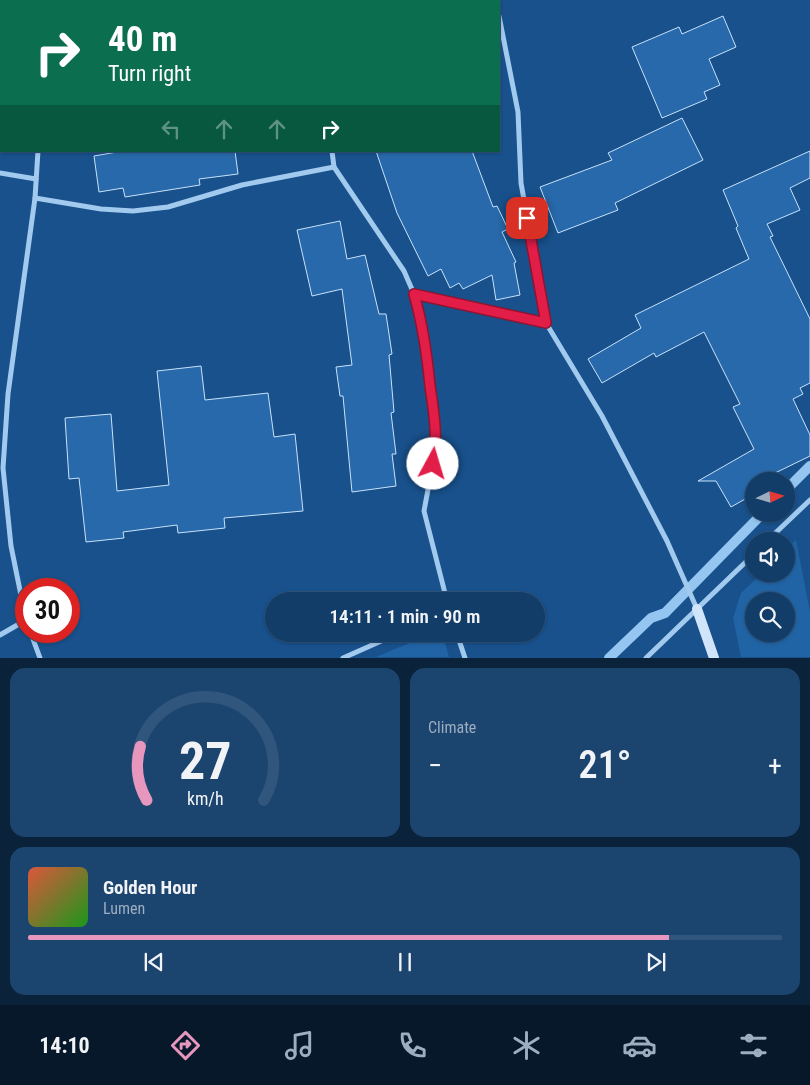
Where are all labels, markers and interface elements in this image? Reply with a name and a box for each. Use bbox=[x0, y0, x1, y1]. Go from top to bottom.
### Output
text: 40 m bbox=[108, 19, 177, 60]
icon: right bbox=[25, 20, 90, 85]
text: Turn right bbox=[108, 61, 191, 86]
icon: left bbox=[157, 115, 185, 143]
icon: ahead bbox=[210, 115, 238, 143]
icon: ahead bbox=[263, 115, 291, 143]
icon: right bbox=[316, 115, 344, 143]
pin bbox=[506, 197, 548, 239]
icon: arrive bbox=[513, 204, 541, 232]
position arrow bbox=[406, 437, 458, 489]
north arrow bbox=[745, 472, 795, 522]
map controls bbox=[745, 472, 795, 642]
button: sound bbox=[745, 532, 795, 582]
speed limit sign: 30 bbox=[15, 578, 80, 643]
button: search bbox=[745, 592, 795, 642]
text: 14:11 · 1 min · 90 m bbox=[330, 605, 480, 628]
text: Climate bbox=[428, 718, 476, 737]
text: 27 bbox=[179, 731, 231, 792]
text: 21° bbox=[579, 743, 631, 787]
text: − bbox=[428, 749, 442, 782]
text: + bbox=[768, 749, 782, 782]
text: km/h bbox=[187, 788, 223, 809]
text: Golden Hour bbox=[103, 876, 197, 899]
text: Lumen bbox=[103, 899, 145, 918]
icon: previous bbox=[140, 948, 168, 976]
icon: pause bbox=[391, 948, 419, 976]
icon: next bbox=[642, 948, 670, 976]
icon: directions bbox=[168, 1028, 203, 1063]
icon: music bbox=[282, 1028, 317, 1063]
icon: phone bbox=[395, 1028, 430, 1063]
icon: climate bbox=[509, 1028, 544, 1063]
icon: car bbox=[622, 1028, 657, 1063]
icon: filters bbox=[736, 1028, 771, 1063]
text: 14:10 bbox=[39, 1033, 90, 1058]

